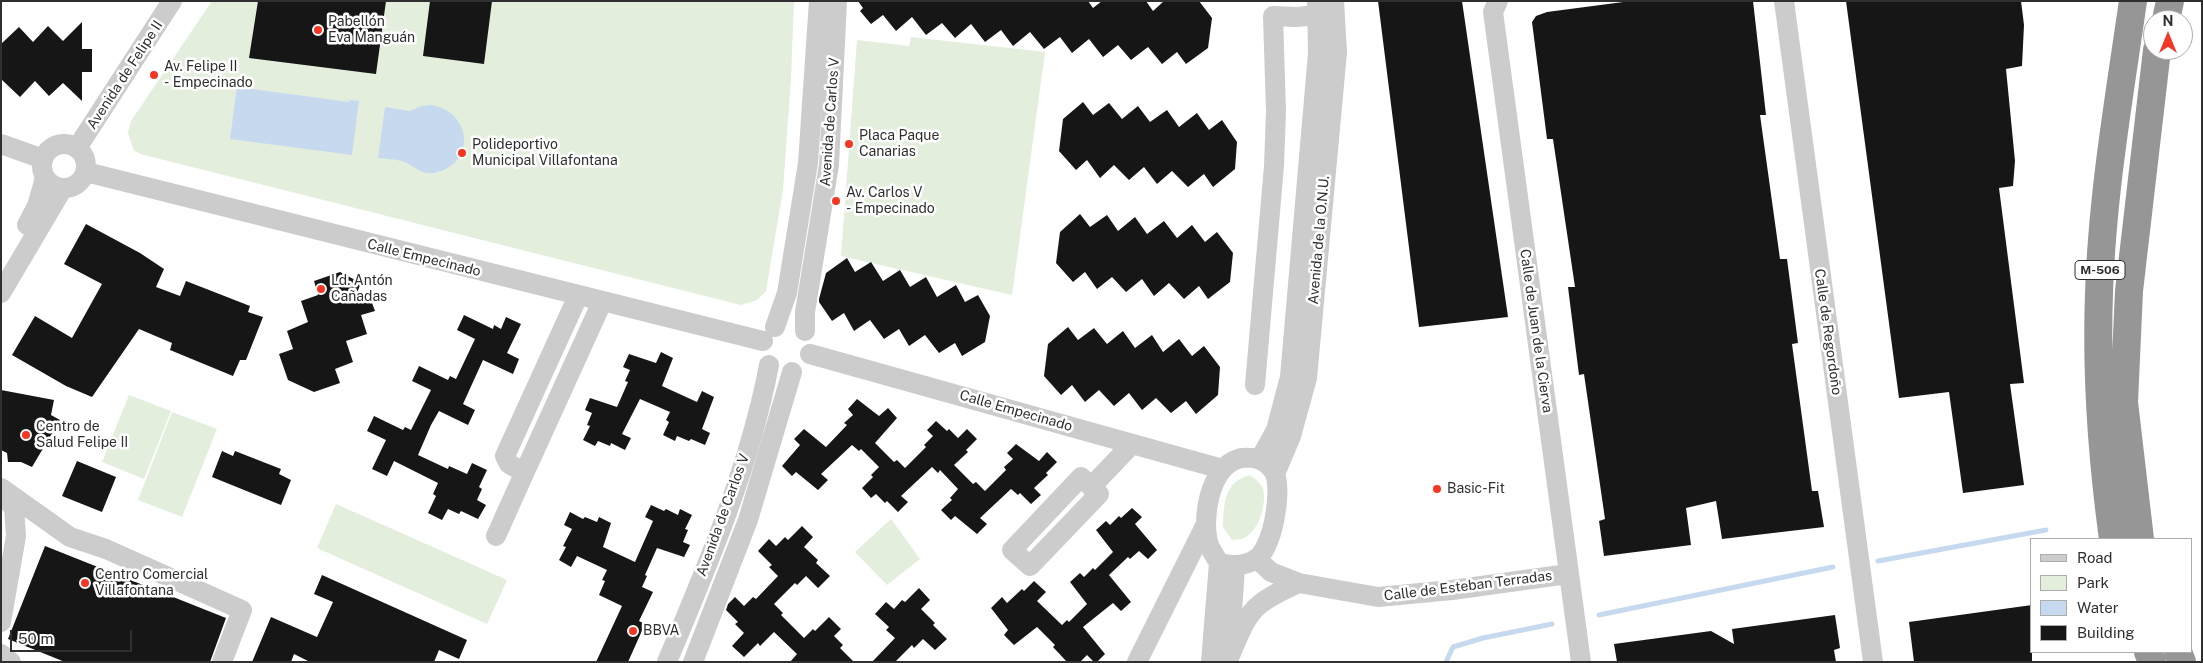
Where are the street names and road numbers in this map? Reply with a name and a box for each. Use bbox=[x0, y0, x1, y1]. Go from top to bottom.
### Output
street label: Avenida de Felipe II bbox=[84, 18, 166, 132]
street label: Avenida de Carlos V bbox=[817, 57, 843, 187]
street label: Avenida de la O.N.U. bbox=[1305, 175, 1333, 305]
street label: Calle Empecinado bbox=[365, 236, 483, 280]
street label: Calle de Juan de la Cierva bbox=[1516, 248, 1556, 414]
road number: M-506 bbox=[2075, 260, 2125, 280]
street label: Calle de Regordoño bbox=[1811, 268, 1845, 396]
street label: Calle Empecinado bbox=[958, 387, 1074, 435]
street label: Avenida de Carlos V bbox=[693, 451, 753, 579]
street label: Calle de Esteban Terradas bbox=[1383, 567, 1553, 605]

